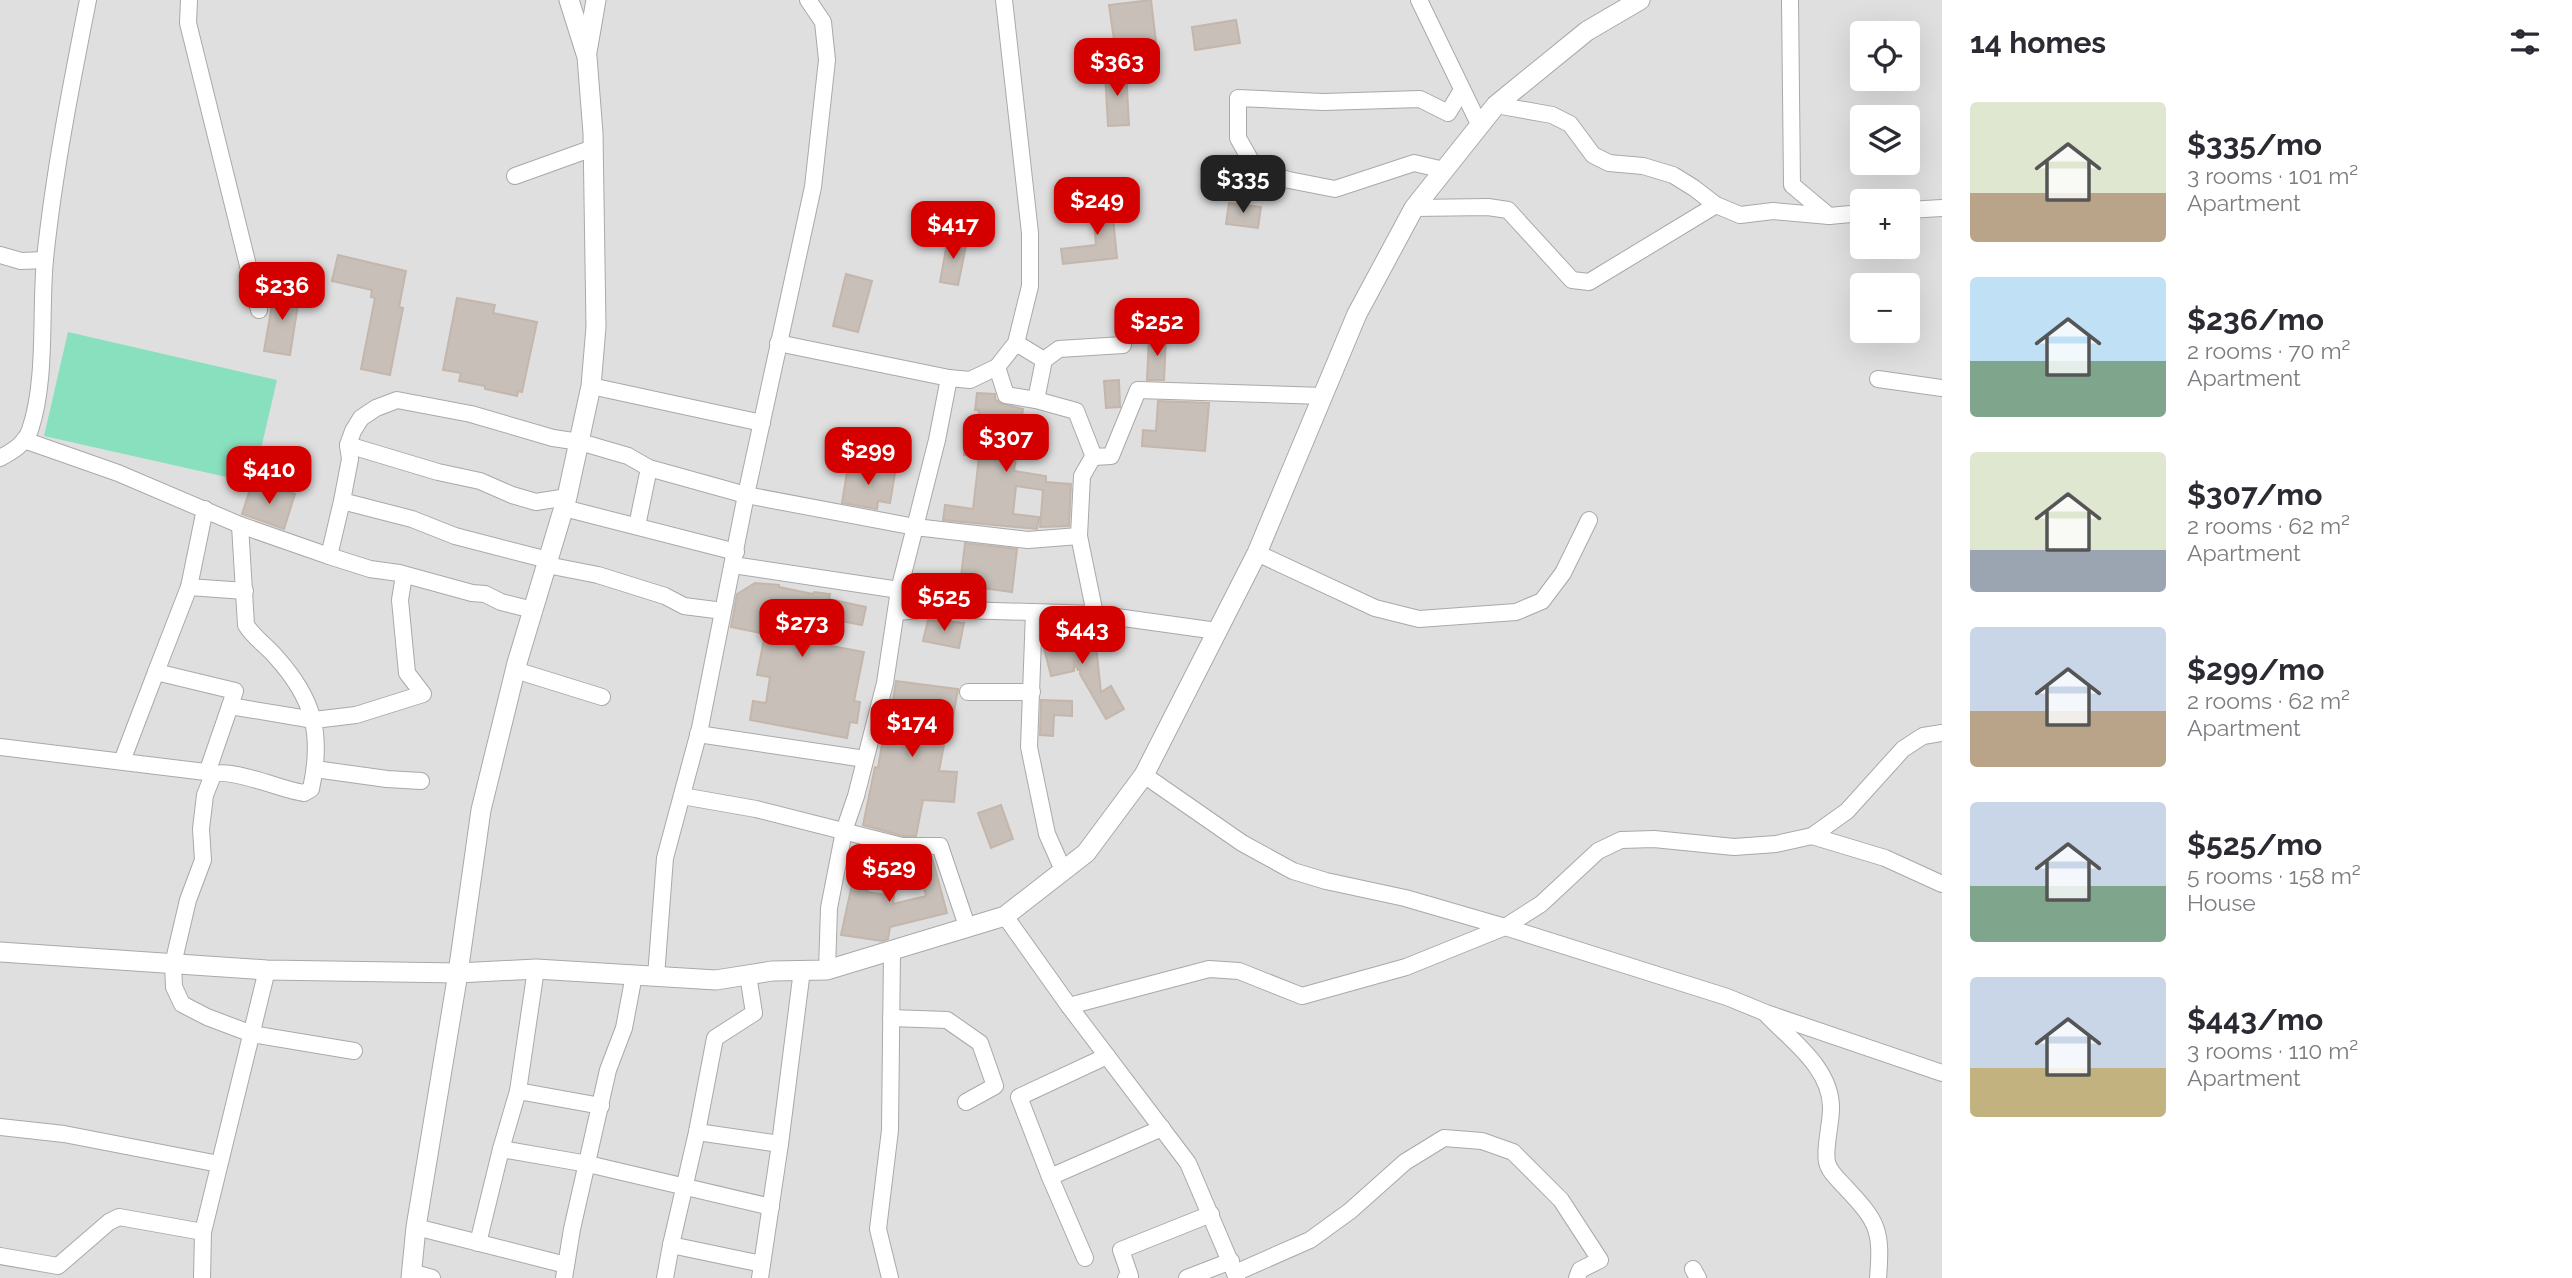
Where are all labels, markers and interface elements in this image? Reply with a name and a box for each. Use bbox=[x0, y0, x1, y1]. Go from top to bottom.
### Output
map controls bbox=[1850, 21, 1920, 343]
button: locate bbox=[1850, 21, 1920, 91]
icon: filters bbox=[2506, 23, 2544, 61]
text: 14 homes bbox=[1970, 25, 2106, 60]
pin: $363 bbox=[1076, 38, 1158, 98]
text: $363 bbox=[1090, 47, 1144, 74]
button: layers bbox=[1850, 105, 1920, 175]
text: $335/mo bbox=[2187, 127, 2322, 162]
icon: home bbox=[2026, 130, 2110, 214]
pin: $335 bbox=[1202, 156, 1284, 215]
text: 3 rooms · 101 m² bbox=[2187, 162, 2358, 189]
text: $335 bbox=[1217, 164, 1269, 191]
pin: $249 bbox=[1056, 177, 1138, 237]
text: $249 bbox=[1070, 186, 1124, 213]
button: + bbox=[1850, 189, 1920, 259]
text: Apartment bbox=[2187, 189, 2301, 216]
pin: $417 bbox=[912, 202, 994, 261]
text: $417 bbox=[927, 210, 979, 237]
pin: $236 bbox=[241, 262, 323, 322]
text: $236 bbox=[255, 271, 309, 298]
button: − bbox=[1850, 273, 1920, 343]
pin: $252 bbox=[1116, 298, 1198, 358]
text: $236/mo bbox=[2187, 302, 2324, 337]
icon: home bbox=[2026, 305, 2110, 389]
text: $252 bbox=[1130, 307, 1184, 334]
text: 2 rooms · 70 m² bbox=[2187, 337, 2350, 364]
text: Apartment bbox=[2187, 364, 2301, 391]
pin: $307 bbox=[965, 414, 1047, 474]
text: $307 bbox=[979, 423, 1033, 450]
pin: $299 bbox=[827, 428, 909, 487]
text: $299 bbox=[841, 436, 895, 463]
pin: $410 bbox=[228, 447, 310, 506]
text: $410 bbox=[242, 455, 296, 482]
text: $307/mo bbox=[2187, 477, 2322, 512]
icon: home bbox=[2026, 480, 2110, 564]
text: 2 rooms · 62 m² bbox=[2187, 512, 2350, 539]
text: Apartment bbox=[2187, 539, 2301, 566]
pin: $525 bbox=[903, 574, 985, 633]
text: $525 bbox=[917, 582, 971, 609]
pin: $273 bbox=[761, 600, 843, 659]
pin: $443 bbox=[1041, 606, 1123, 666]
text: $273 bbox=[775, 608, 829, 635]
text: $443 bbox=[1055, 615, 1109, 642]
text: $299/mo bbox=[2187, 652, 2324, 687]
icon: home bbox=[2026, 655, 2110, 739]
text: 2 rooms · 62 m² bbox=[2187, 687, 2350, 714]
pin: $174 bbox=[871, 700, 953, 759]
text: $174 bbox=[886, 708, 938, 735]
text: Apartment bbox=[2187, 714, 2301, 741]
text: $525/mo bbox=[2187, 827, 2322, 862]
icon: home bbox=[2026, 830, 2110, 914]
pin: $529 bbox=[848, 844, 930, 904]
text: $529 bbox=[862, 853, 916, 880]
text: 5 rooms · 158 m² bbox=[2187, 862, 2361, 889]
text: House bbox=[2187, 889, 2256, 916]
text: $443/mo bbox=[2187, 1002, 2323, 1037]
icon: home bbox=[2026, 1005, 2110, 1089]
text: 3 rooms · 110 m² bbox=[2187, 1037, 2358, 1064]
text: Apartment bbox=[2187, 1064, 2301, 1091]

